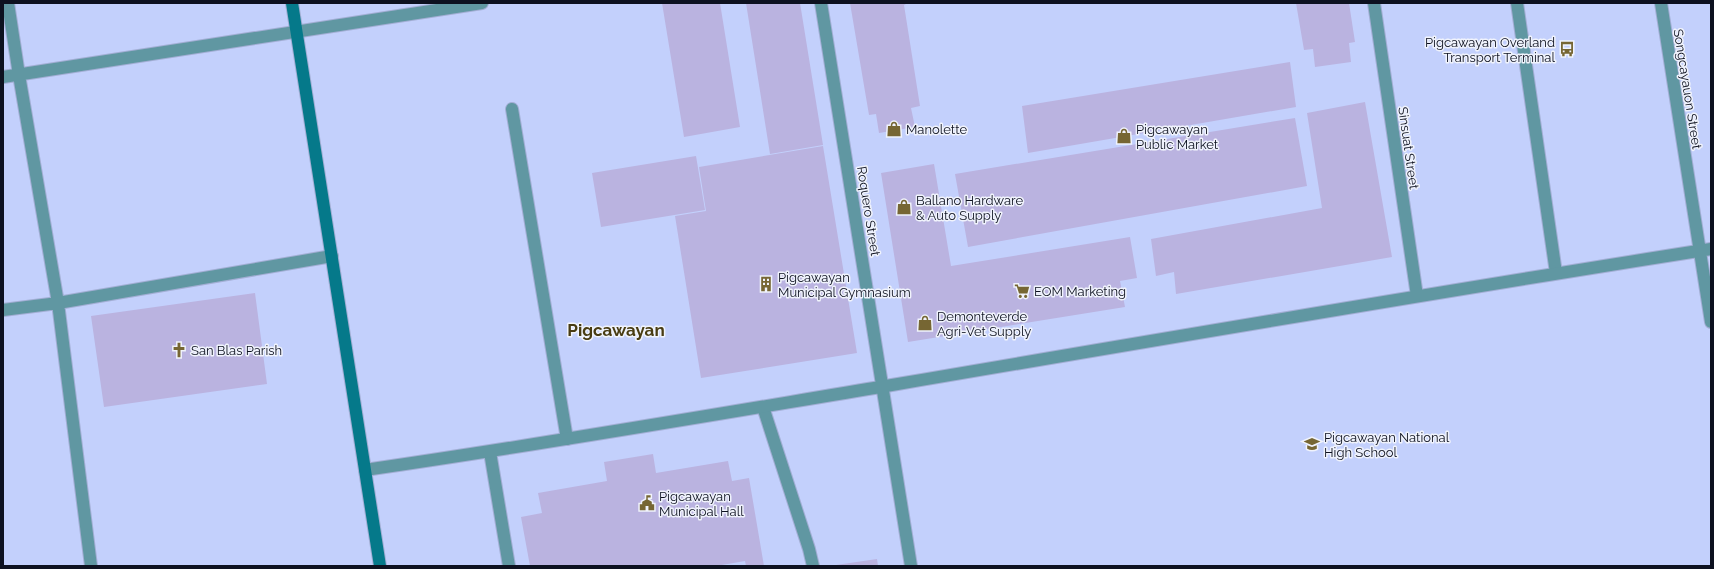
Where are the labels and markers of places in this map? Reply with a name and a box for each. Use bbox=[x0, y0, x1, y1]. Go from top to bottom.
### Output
place label: Pigcawayan Overland Transport Terminal bbox=[1425, 35, 1555, 65]
bus stop icon: Pigcawayan Overland Transport Terminal bbox=[1558, 40, 1576, 58]
shop icon: Manolette bbox=[885, 120, 903, 138]
place label: Manolette bbox=[906, 122, 967, 137]
place label: Pigcawayan Public Market bbox=[1136, 122, 1219, 152]
shop icon: Pigcawayan Public Market bbox=[1115, 127, 1133, 145]
place label: Ballano Hardware & Auto Supply bbox=[916, 193, 1023, 223]
shop icon: Ballano Hardware & Auto Supply bbox=[895, 198, 913, 216]
place label: Pigcawayan Municipal Gymnasium bbox=[778, 270, 911, 300]
building icon: Pigcawayan Municipal Gymnasium bbox=[757, 275, 775, 293]
supermarket icon: EOM Marketing bbox=[1013, 282, 1031, 300]
place label: EOM Marketing bbox=[1034, 284, 1126, 299]
place label: Demonteverde Agri-Vet Supply bbox=[937, 309, 1031, 339]
shop icon: Demonteverde Agri-Vet Supply bbox=[916, 314, 934, 332]
church icon: San Blas Parish bbox=[170, 341, 188, 359]
place label: San Blas Parish bbox=[191, 343, 282, 358]
place label: Pigcawayan National High School bbox=[1324, 430, 1450, 460]
school or university icon: Pigcawayan National High School bbox=[1303, 435, 1321, 453]
place label: Pigcawayan Municipal Hall bbox=[659, 489, 744, 519]
public building icon: Pigcawayan Municipal Hall bbox=[638, 494, 656, 512]

